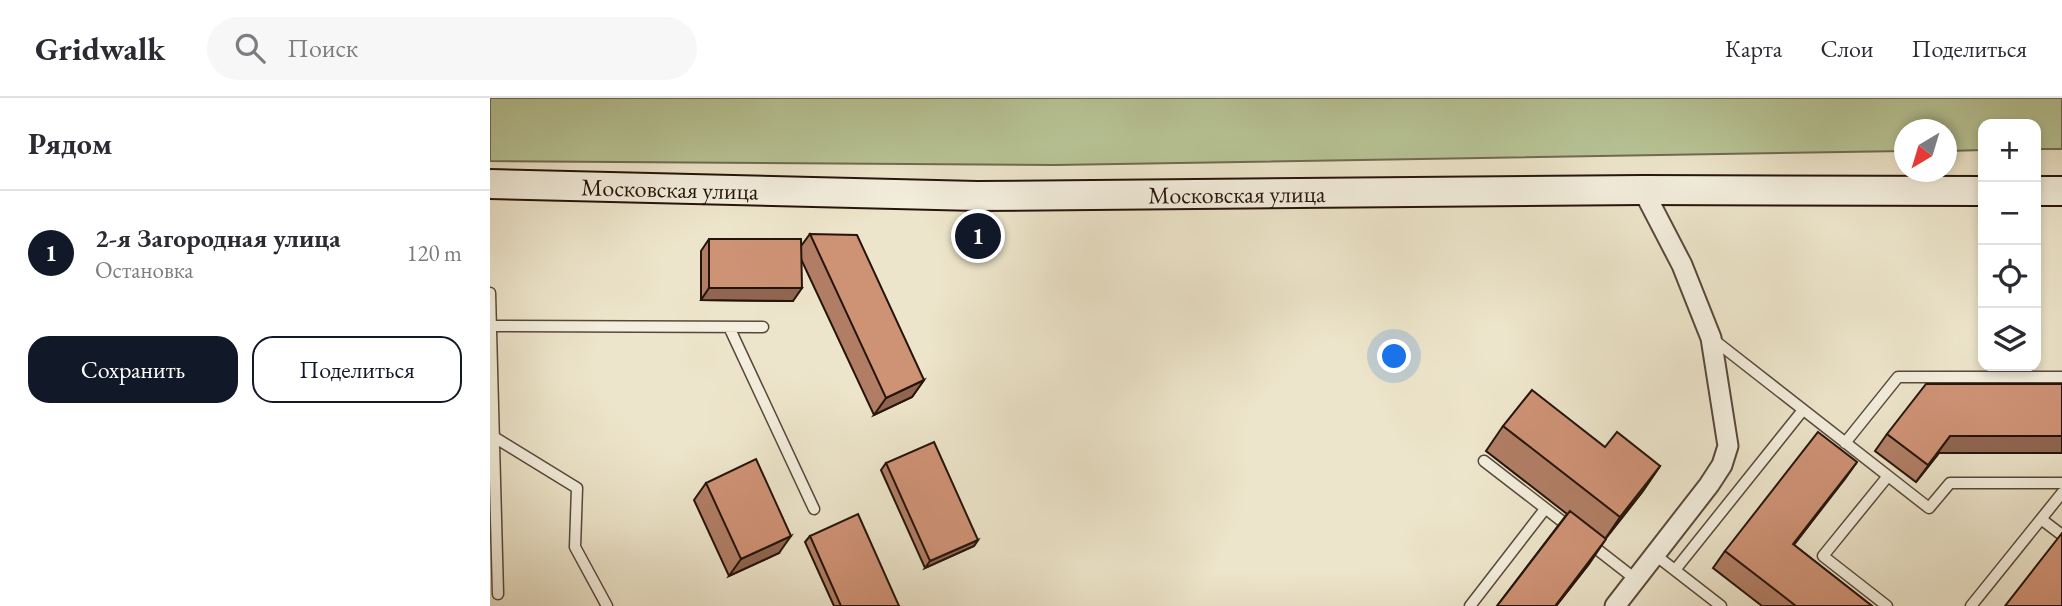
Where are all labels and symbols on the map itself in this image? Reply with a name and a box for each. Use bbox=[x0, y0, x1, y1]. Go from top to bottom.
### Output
north arrow bbox=[1894, 119, 1957, 182]
street label: Московская улица bbox=[581, 171, 759, 206]
street label: Московская улица bbox=[1148, 177, 1326, 210]
pin: 1 bbox=[955, 210, 1001, 262]
your location bbox=[1377, 339, 1411, 373]

